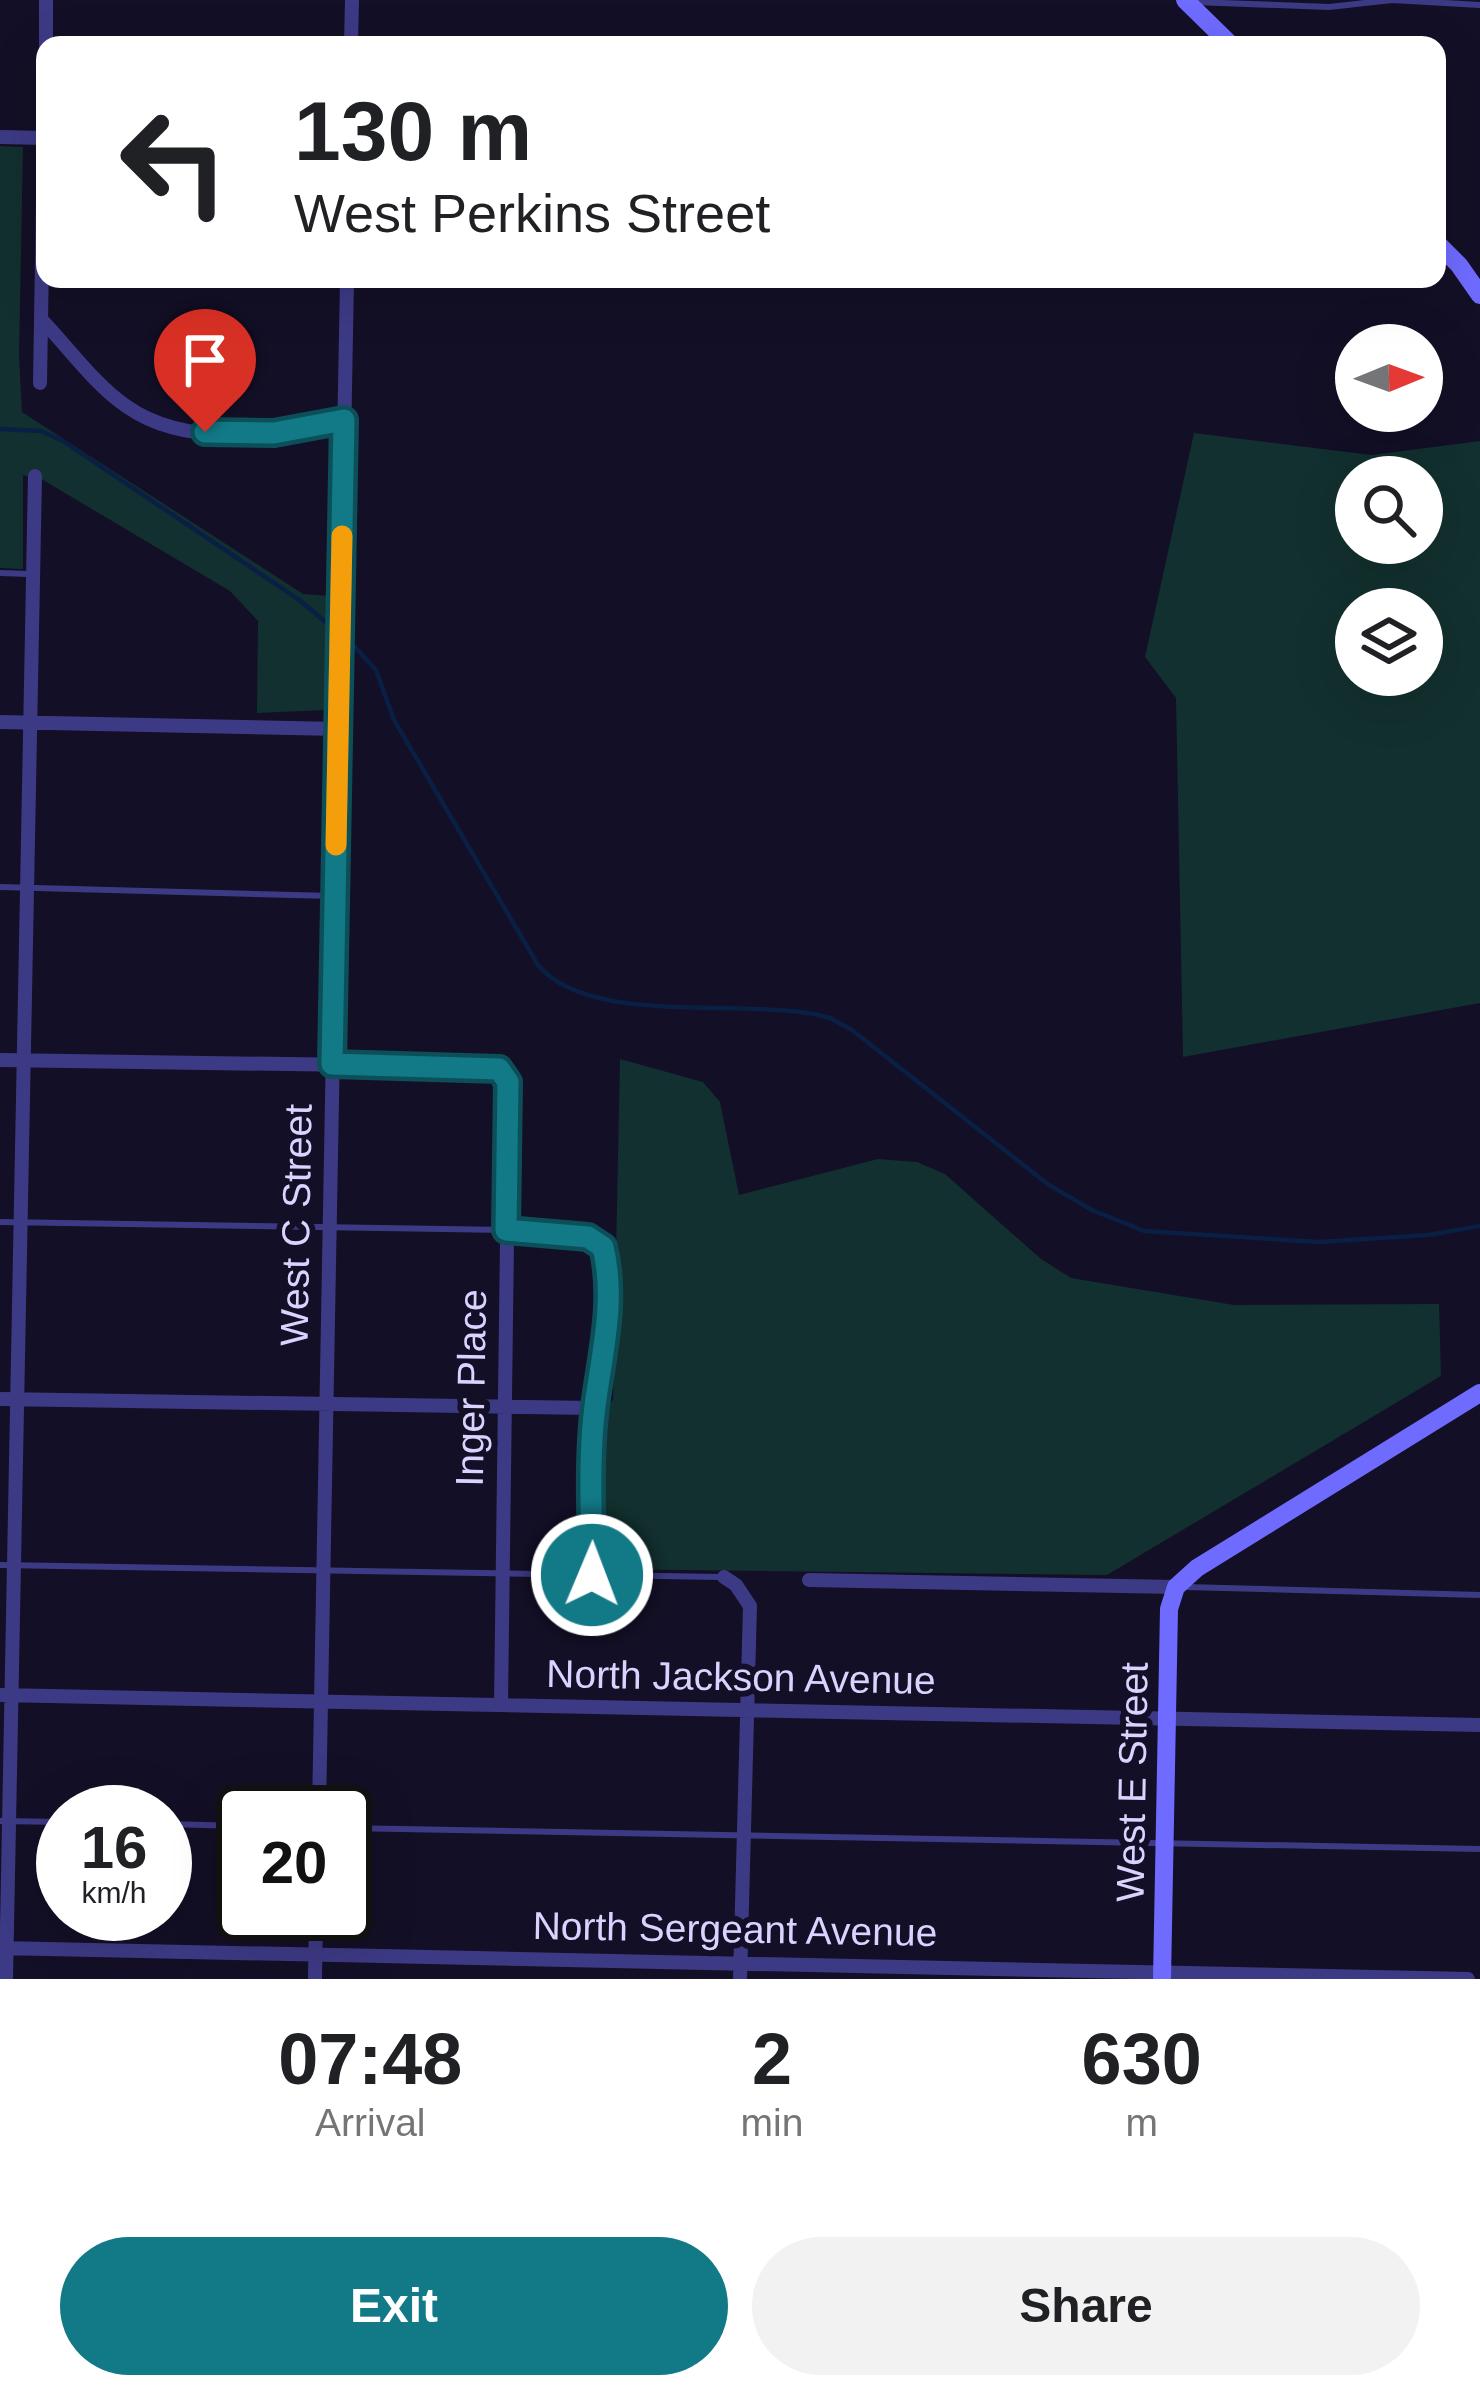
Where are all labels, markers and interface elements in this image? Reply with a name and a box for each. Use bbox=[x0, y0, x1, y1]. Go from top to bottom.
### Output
icon: left bbox=[96, 84, 252, 240]
text: 130 m bbox=[294, 84, 532, 178]
text: West Perkins Street bbox=[294, 183, 770, 243]
pin bbox=[154, 309, 256, 432]
north arrow bbox=[1335, 324, 1443, 432]
map controls bbox=[1335, 324, 1443, 696]
icon: arrive bbox=[172, 327, 238, 393]
button: search bbox=[1335, 456, 1443, 564]
button: layers bbox=[1335, 588, 1443, 696]
street label: West C Street bbox=[272, 1103, 320, 1346]
street label: Inger Place bbox=[448, 1289, 494, 1487]
position arrow bbox=[529, 1512, 655, 1638]
street label: North Jackson Avenue bbox=[546, 1652, 936, 1702]
street label: West E Street bbox=[1108, 1662, 1156, 1902]
speed limit sign: 20 bbox=[216, 1785, 372, 1941]
text: 16 bbox=[81, 1814, 147, 1881]
text: km/h bbox=[81, 1876, 147, 1909]
street label: North Sergeant Avenue bbox=[532, 1904, 938, 1954]
text: 07:48 bbox=[278, 2019, 462, 2099]
text: 2 bbox=[752, 2019, 792, 2099]
text: 630 bbox=[1082, 2019, 1202, 2099]
text: Arrival bbox=[315, 2101, 426, 2144]
text: min bbox=[741, 2101, 803, 2144]
text: m bbox=[1125, 2101, 1158, 2144]
button: Exit bbox=[60, 2237, 728, 2375]
button: Share bbox=[752, 2237, 1420, 2375]

